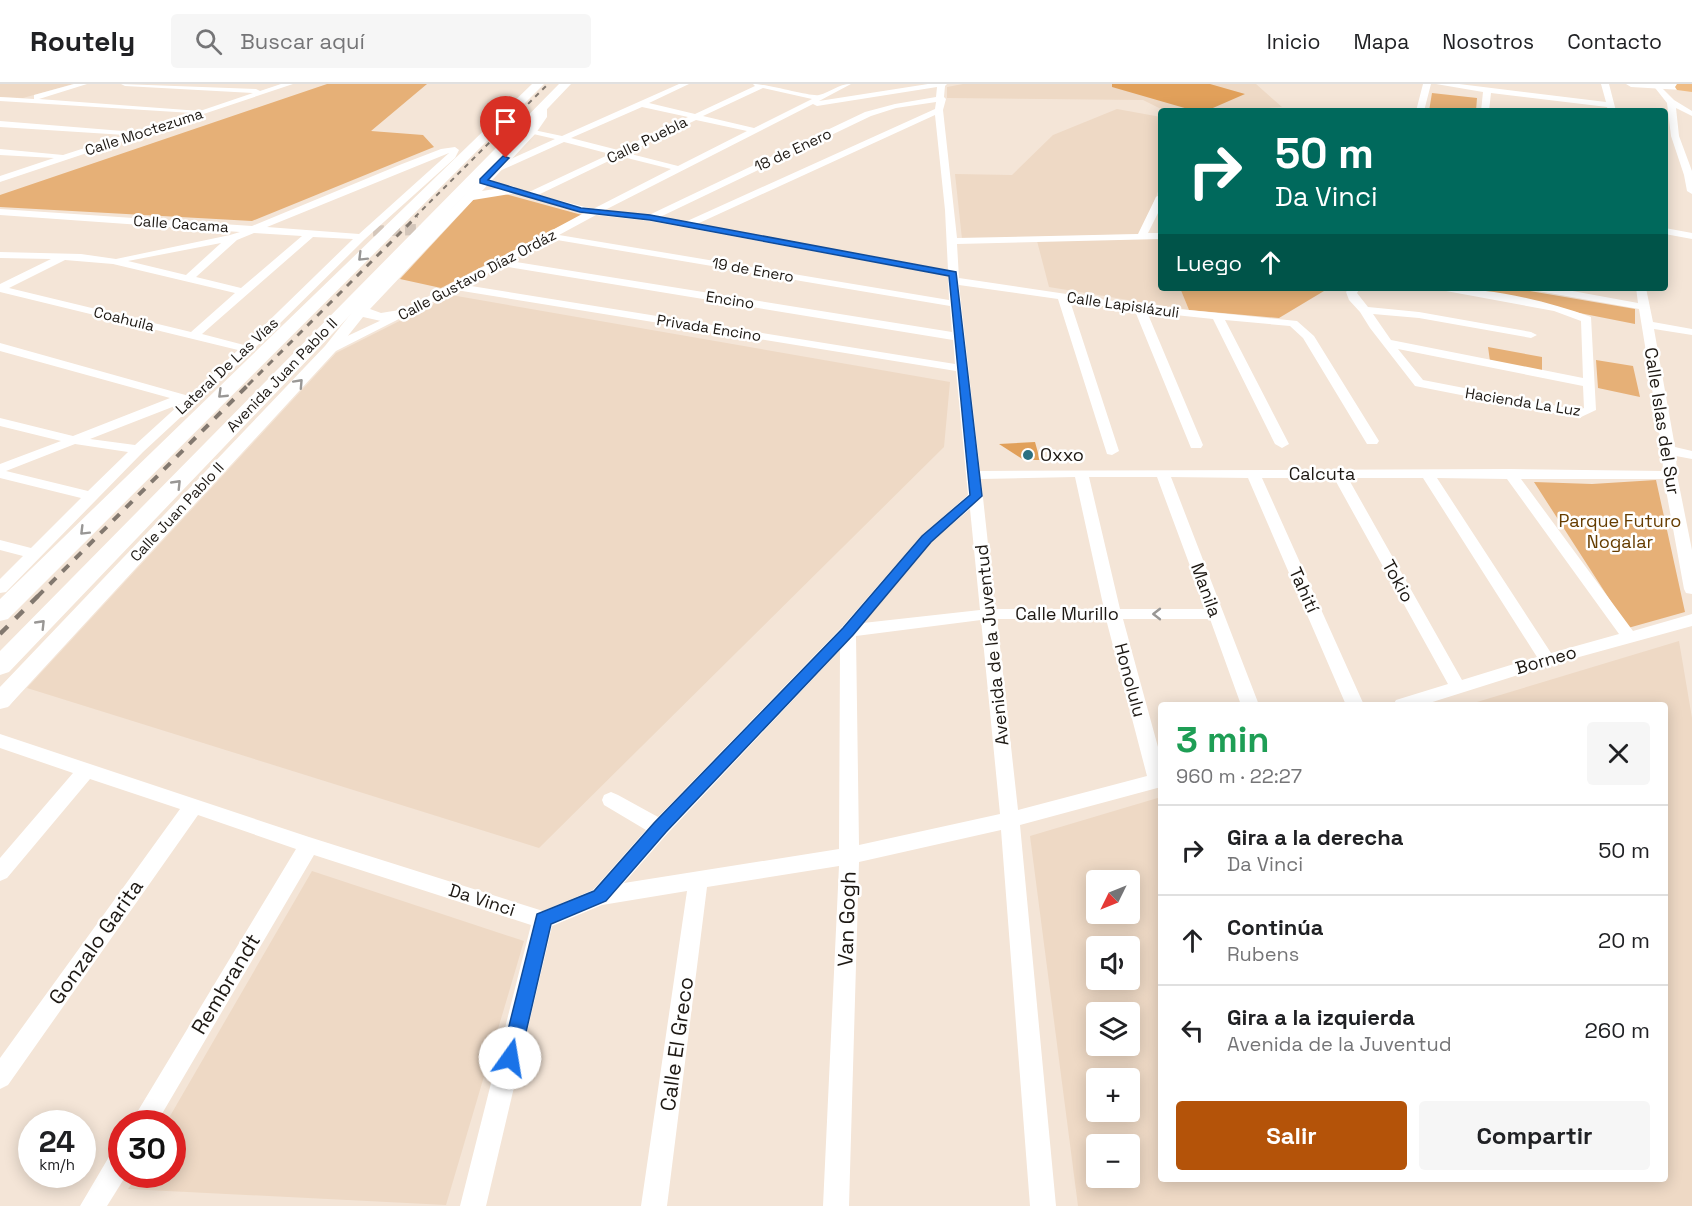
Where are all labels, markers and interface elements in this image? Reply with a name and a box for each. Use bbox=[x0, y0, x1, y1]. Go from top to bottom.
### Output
search box bbox=[171, 14, 591, 68]
text: Routely bbox=[30, 23, 135, 59]
icon: search bbox=[192, 25, 225, 58]
text: Buscar aquí bbox=[240, 27, 365, 55]
text: Inicio bbox=[1267, 28, 1321, 55]
text: Mapa bbox=[1354, 28, 1409, 55]
text: Nosotros bbox=[1442, 28, 1534, 55]
text: Contacto bbox=[1567, 28, 1662, 55]
pin bbox=[480, 96, 531, 158]
street label: Calle Moctezuma bbox=[82, 103, 206, 160]
icon: arrive bbox=[489, 105, 522, 138]
street label: Calle Puebla bbox=[603, 112, 691, 167]
street label: 18 de Enero bbox=[751, 123, 834, 176]
text: 50 m bbox=[1275, 127, 1374, 180]
icon: right bbox=[1176, 132, 1254, 210]
text: Da Vinci bbox=[1275, 179, 1378, 214]
street label: Calle Cacama bbox=[133, 211, 230, 236]
street label: Calle Gustavo Díaz Ordáz bbox=[394, 225, 559, 324]
icon: ahead bbox=[1254, 246, 1287, 279]
text: Luego bbox=[1176, 249, 1242, 277]
one-way arrow bbox=[358, 250, 368, 261]
street label: 19 de Enero bbox=[711, 253, 796, 286]
street label: Encino bbox=[705, 286, 756, 313]
street label: Calle Lapislázuli bbox=[1066, 287, 1180, 322]
street label: Coahuila bbox=[92, 302, 157, 335]
street label: Privada Encino bbox=[655, 310, 763, 345]
street label: Lateral De Las Vías bbox=[171, 313, 282, 418]
street label: Avenida Juan Pablo II bbox=[222, 314, 341, 436]
street label: Calle Islas del Sur bbox=[1639, 346, 1686, 496]
one-way arrow bbox=[291, 379, 302, 390]
street label: Hacienda La Luz bbox=[1464, 383, 1582, 420]
one-way arrow bbox=[219, 386, 230, 397]
place label: Oxxo bbox=[1040, 443, 1084, 466]
marker: Oxxo bbox=[1021, 448, 1035, 462]
street label: Calle Juan Pablo II bbox=[126, 458, 228, 565]
street label: Calcuta bbox=[1289, 462, 1355, 485]
one-way arrow bbox=[169, 481, 180, 492]
park label: Parque Futuro Nogalar bbox=[1559, 509, 1681, 553]
one-way arrow bbox=[80, 523, 91, 534]
street label: Avenida de la Juventud bbox=[969, 543, 1014, 747]
street label: Tokio bbox=[1377, 555, 1419, 606]
street label: Manila bbox=[1186, 560, 1227, 620]
street label: Tahití bbox=[1284, 563, 1325, 617]
street label: Calle Murillo bbox=[1015, 602, 1119, 625]
one-way arrow bbox=[1152, 608, 1161, 620]
one-way arrow bbox=[33, 620, 44, 631]
street label: Honolulu bbox=[1110, 640, 1151, 720]
street label: Borneo bbox=[1513, 640, 1579, 679]
text: 3 min bbox=[1176, 717, 1270, 763]
button: close bbox=[1587, 722, 1650, 785]
text: 960 m · 22:27 bbox=[1176, 763, 1302, 789]
text: Gira a la derecha bbox=[1227, 823, 1404, 851]
icon: right bbox=[1176, 834, 1209, 867]
text: 50 m bbox=[1598, 836, 1650, 864]
text: Da Vinci bbox=[1227, 851, 1303, 877]
north arrow bbox=[1086, 870, 1140, 924]
map controls bbox=[1086, 870, 1140, 1188]
street label: Van Gogh bbox=[831, 871, 862, 967]
street label: Gonzalo Garita bbox=[42, 874, 149, 1010]
street label: Da Vinci bbox=[446, 878, 518, 921]
text: Continúa bbox=[1227, 913, 1323, 941]
icon: ahead bbox=[1176, 924, 1209, 957]
text: 20 m bbox=[1598, 926, 1650, 954]
street label: Rembrandt bbox=[185, 928, 266, 1039]
button: sound bbox=[1086, 936, 1140, 990]
text: Rubens bbox=[1227, 941, 1299, 967]
street label: Calle El Greco bbox=[654, 975, 699, 1113]
button: layers bbox=[1086, 1002, 1140, 1056]
text: Gira a la izquierda bbox=[1227, 1003, 1415, 1031]
icon: left bbox=[1176, 1014, 1209, 1047]
text: 260 m bbox=[1585, 1016, 1650, 1044]
position arrow bbox=[478, 1026, 542, 1090]
text: Avenida de la Juventud bbox=[1227, 1031, 1452, 1057]
button: + bbox=[1086, 1068, 1140, 1122]
button: Salir bbox=[1176, 1101, 1407, 1170]
button: Compartir bbox=[1419, 1101, 1650, 1170]
speed limit sign: 30 bbox=[108, 1110, 186, 1188]
text: 24 bbox=[39, 1122, 75, 1161]
button: − bbox=[1086, 1134, 1140, 1188]
text: km/h bbox=[39, 1155, 75, 1174]

